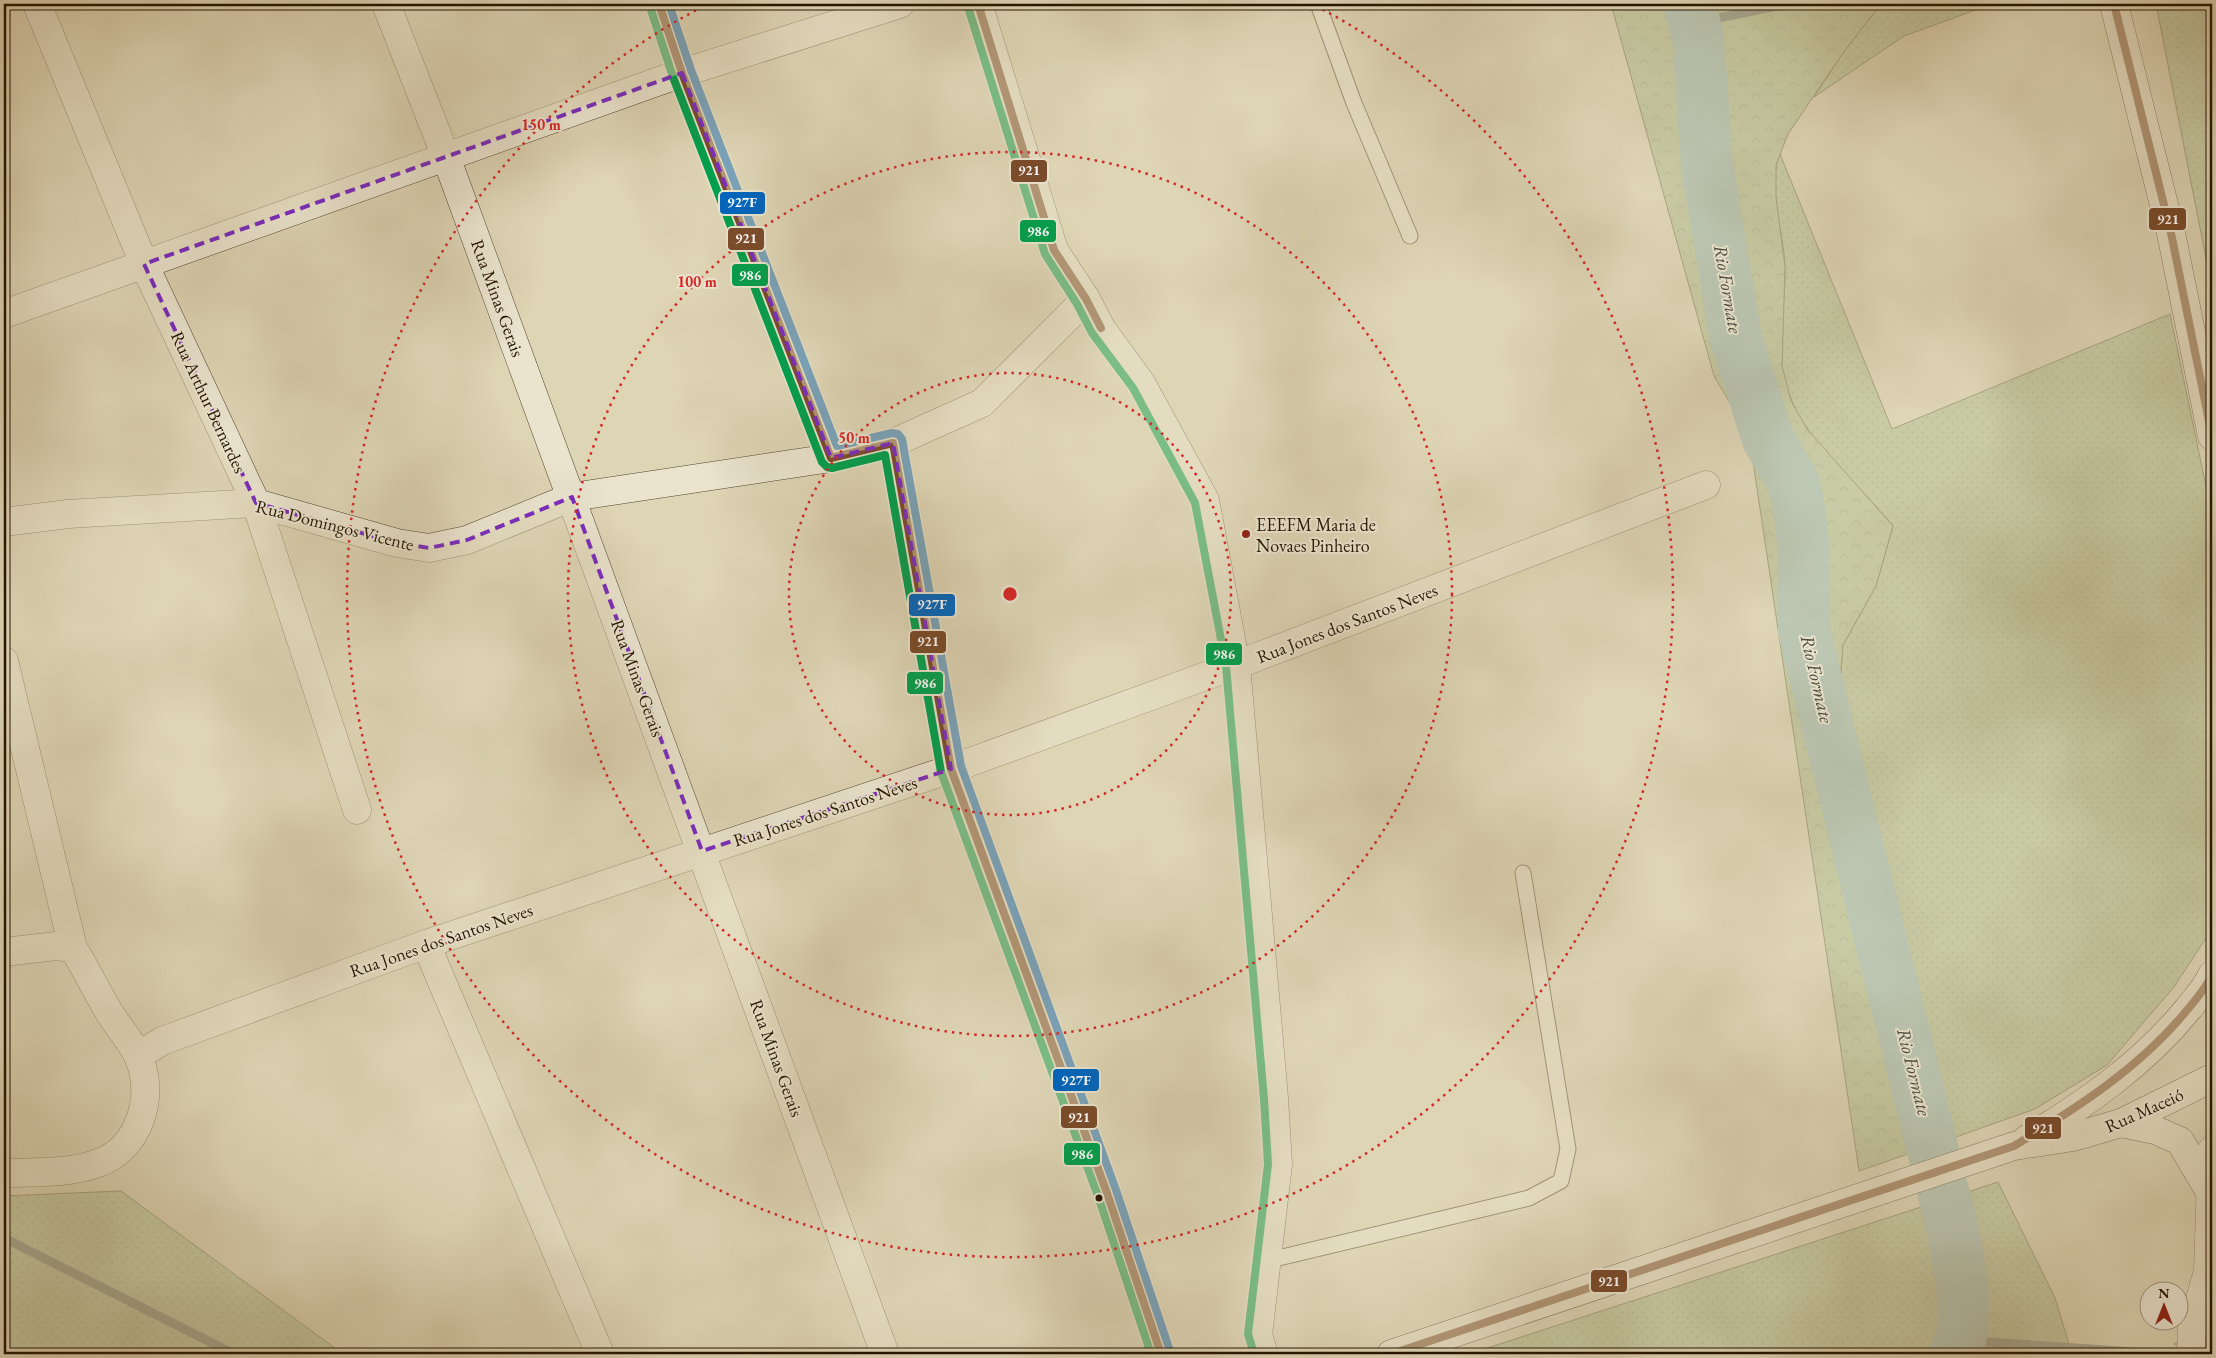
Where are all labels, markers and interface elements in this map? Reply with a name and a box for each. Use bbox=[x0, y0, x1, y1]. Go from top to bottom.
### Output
text: 150 m bbox=[521, 115, 561, 134]
line badge: 921 bbox=[1010, 159, 1048, 183]
text: 921 bbox=[1018, 161, 1040, 179]
line badge: 927F bbox=[719, 191, 766, 215]
text: 927F bbox=[727, 193, 757, 211]
line badge: 921 bbox=[2148, 207, 2187, 231]
text: 921 bbox=[2157, 210, 2179, 228]
line badge: 986 bbox=[1019, 219, 1057, 243]
text: 986 bbox=[1027, 222, 1050, 240]
line badge: 921 bbox=[727, 227, 765, 251]
text: 921 bbox=[735, 229, 757, 247]
street label: Rua Minas Gerais bbox=[466, 236, 530, 360]
water label: Rio Formate bbox=[1708, 243, 1748, 336]
line badge: 986 bbox=[731, 263, 769, 287]
text: 986 bbox=[739, 266, 762, 284]
text: 100 m bbox=[677, 272, 717, 291]
street label: Rua Arthur Bernardes bbox=[166, 327, 252, 477]
text: 50 m bbox=[838, 428, 870, 447]
street label: Rua Domingos Vicente bbox=[254, 494, 416, 556]
place label: EEEFM Maria de Novaes Pinheiro bbox=[1256, 513, 1376, 557]
marker: EEEFM Maria de Novaes Pinheiro bbox=[1240, 528, 1252, 540]
street label: Rua Jones dos Santos Neves bbox=[1253, 578, 1441, 668]
centre of rings bbox=[1001, 585, 1019, 603]
line badge: 927F bbox=[908, 593, 956, 617]
text: 927F bbox=[917, 595, 947, 613]
street label: Rua Minas Gerais bbox=[606, 616, 670, 740]
line badge: 921 bbox=[909, 630, 947, 654]
text: 921 bbox=[917, 632, 939, 650]
water label: Rio Formate bbox=[1795, 632, 1839, 726]
line badge: 986 bbox=[1205, 642, 1243, 666]
text: 986 bbox=[1213, 645, 1236, 663]
line badge: 986 bbox=[906, 671, 944, 695]
text: 986 bbox=[914, 674, 937, 692]
street label: Rua Jones dos Santos Neves bbox=[730, 770, 920, 852]
street label: Rua Jones dos Santos Neves bbox=[346, 898, 536, 982]
street label: Rua Minas Gerais bbox=[745, 996, 809, 1120]
water label: Rio Formate bbox=[1891, 1025, 1937, 1119]
line badge: 927F bbox=[1052, 1068, 1100, 1092]
text: 927F bbox=[1061, 1071, 1091, 1089]
street label: Rua Maceió bbox=[2101, 1082, 2187, 1137]
line badge: 921 bbox=[1060, 1105, 1098, 1129]
text: 921 bbox=[1068, 1108, 1090, 1126]
line badge: 921 bbox=[2024, 1116, 2062, 1140]
text: 921 bbox=[2032, 1119, 2054, 1137]
line badge: 986 bbox=[1063, 1142, 1101, 1166]
text: 986 bbox=[1071, 1145, 1094, 1163]
unlabelled marker bbox=[1094, 1193, 1104, 1203]
line badge: 921 bbox=[1590, 1269, 1628, 1293]
text: 921 bbox=[1598, 1272, 1620, 1290]
north arrow bbox=[2138, 1280, 2188, 1330]
text: N bbox=[2158, 1284, 2170, 1302]

